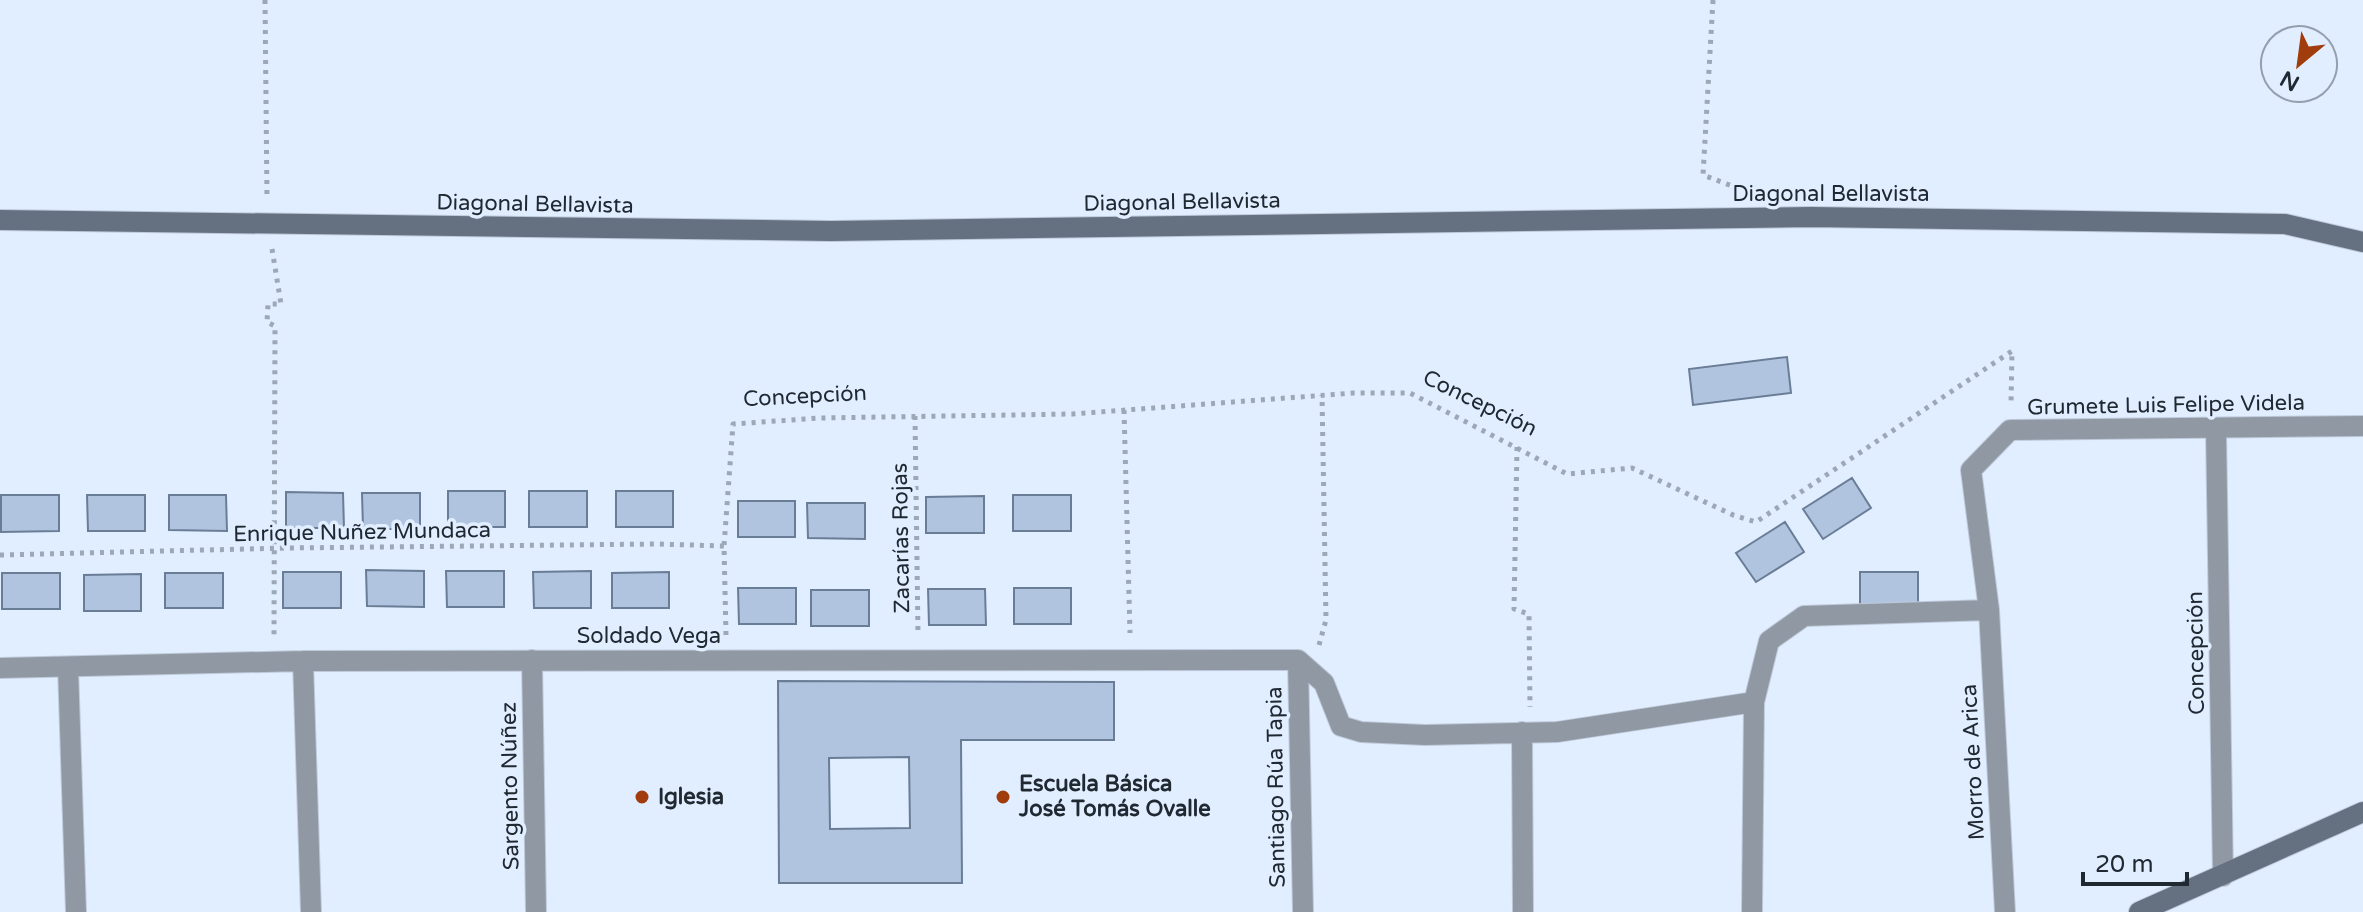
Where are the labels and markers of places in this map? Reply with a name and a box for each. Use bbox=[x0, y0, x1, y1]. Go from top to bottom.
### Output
place label: Escuela Básica José Tomás Ovalle bbox=[1018, 771, 1211, 822]
place label: Iglesia bbox=[658, 784, 724, 810]
marker: Iglesia bbox=[633, 788, 651, 806]
marker: Escuela Básica José Tomás Ovalle bbox=[994, 788, 1012, 806]

